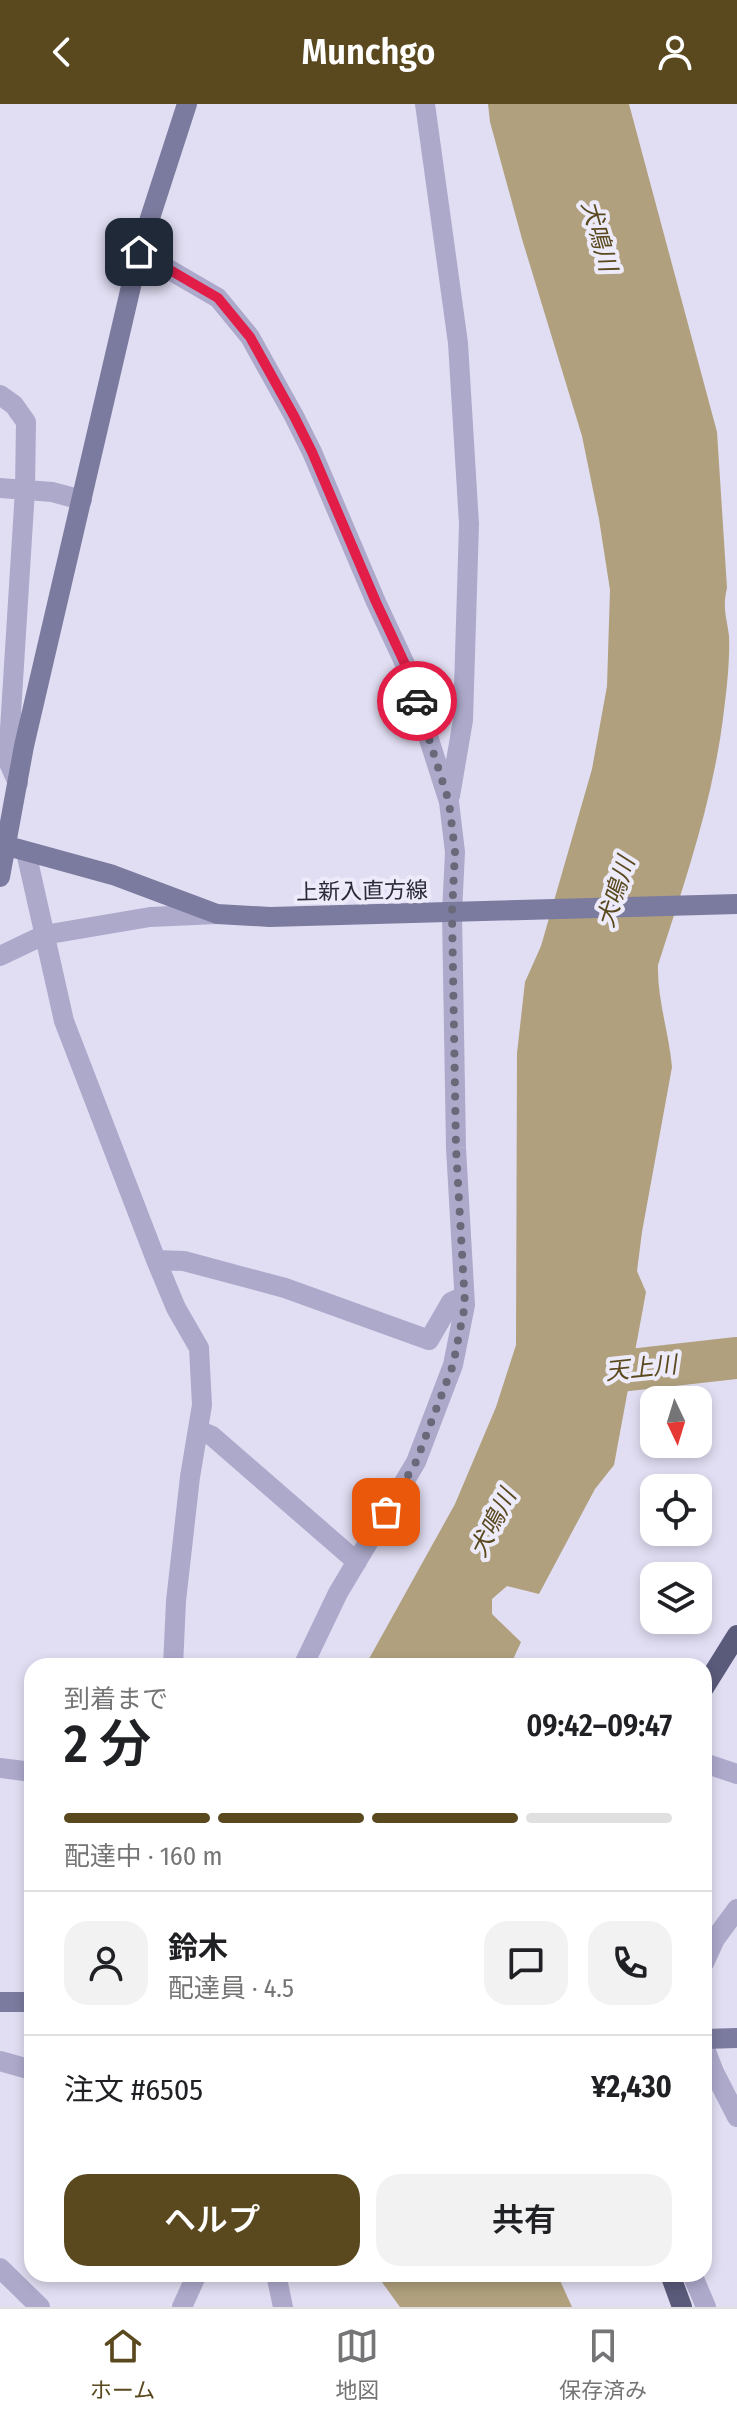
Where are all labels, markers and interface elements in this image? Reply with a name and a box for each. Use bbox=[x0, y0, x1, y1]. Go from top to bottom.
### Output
icon: back bbox=[40, 30, 84, 74]
text: Munchgo bbox=[301, 30, 436, 74]
icon: person bbox=[653, 30, 697, 74]
water label: 犬鳴川 bbox=[576, 198, 623, 277]
pin bbox=[105, 218, 173, 286]
icon: home bbox=[117, 230, 161, 274]
courier bbox=[377, 661, 457, 741]
icon: car bbox=[395, 679, 439, 723]
water label: 犬鳴川 bbox=[592, 851, 641, 931]
street label: 上新入直方線 bbox=[296, 876, 428, 906]
water label: 天上川 bbox=[604, 1350, 681, 1386]
north arrow bbox=[640, 1386, 712, 1458]
map controls bbox=[640, 1386, 712, 1634]
button: locate bbox=[640, 1474, 712, 1546]
pin bbox=[352, 1478, 420, 1546]
water label: 犬鳴川 bbox=[464, 1482, 523, 1561]
icon: bag bbox=[364, 1490, 408, 1534]
button: layers bbox=[640, 1562, 712, 1634]
text: 到着まで bbox=[64, 1684, 168, 1715]
text: 09:42–09:47 bbox=[526, 1708, 672, 1744]
text: 2 分 bbox=[64, 1713, 151, 1776]
text: 配達中 · 160 m bbox=[64, 1841, 222, 1872]
button: person bbox=[64, 1921, 148, 2005]
button: chat bbox=[484, 1921, 568, 2005]
button: phone bbox=[588, 1921, 672, 2005]
text: 鈴木 bbox=[168, 1930, 228, 1966]
text: 配達員 · 4.5 bbox=[168, 1973, 294, 2004]
text: ¥2,430 bbox=[591, 2069, 672, 2105]
text: 注文 #6505 bbox=[64, 2072, 203, 2108]
button: ヘルプ bbox=[64, 2174, 360, 2266]
button: 共有 bbox=[376, 2174, 672, 2266]
tab: ホーム bbox=[90, 2324, 155, 2404]
tab: 地図 bbox=[335, 2324, 379, 2404]
tab: 保存済み bbox=[559, 2324, 647, 2404]

